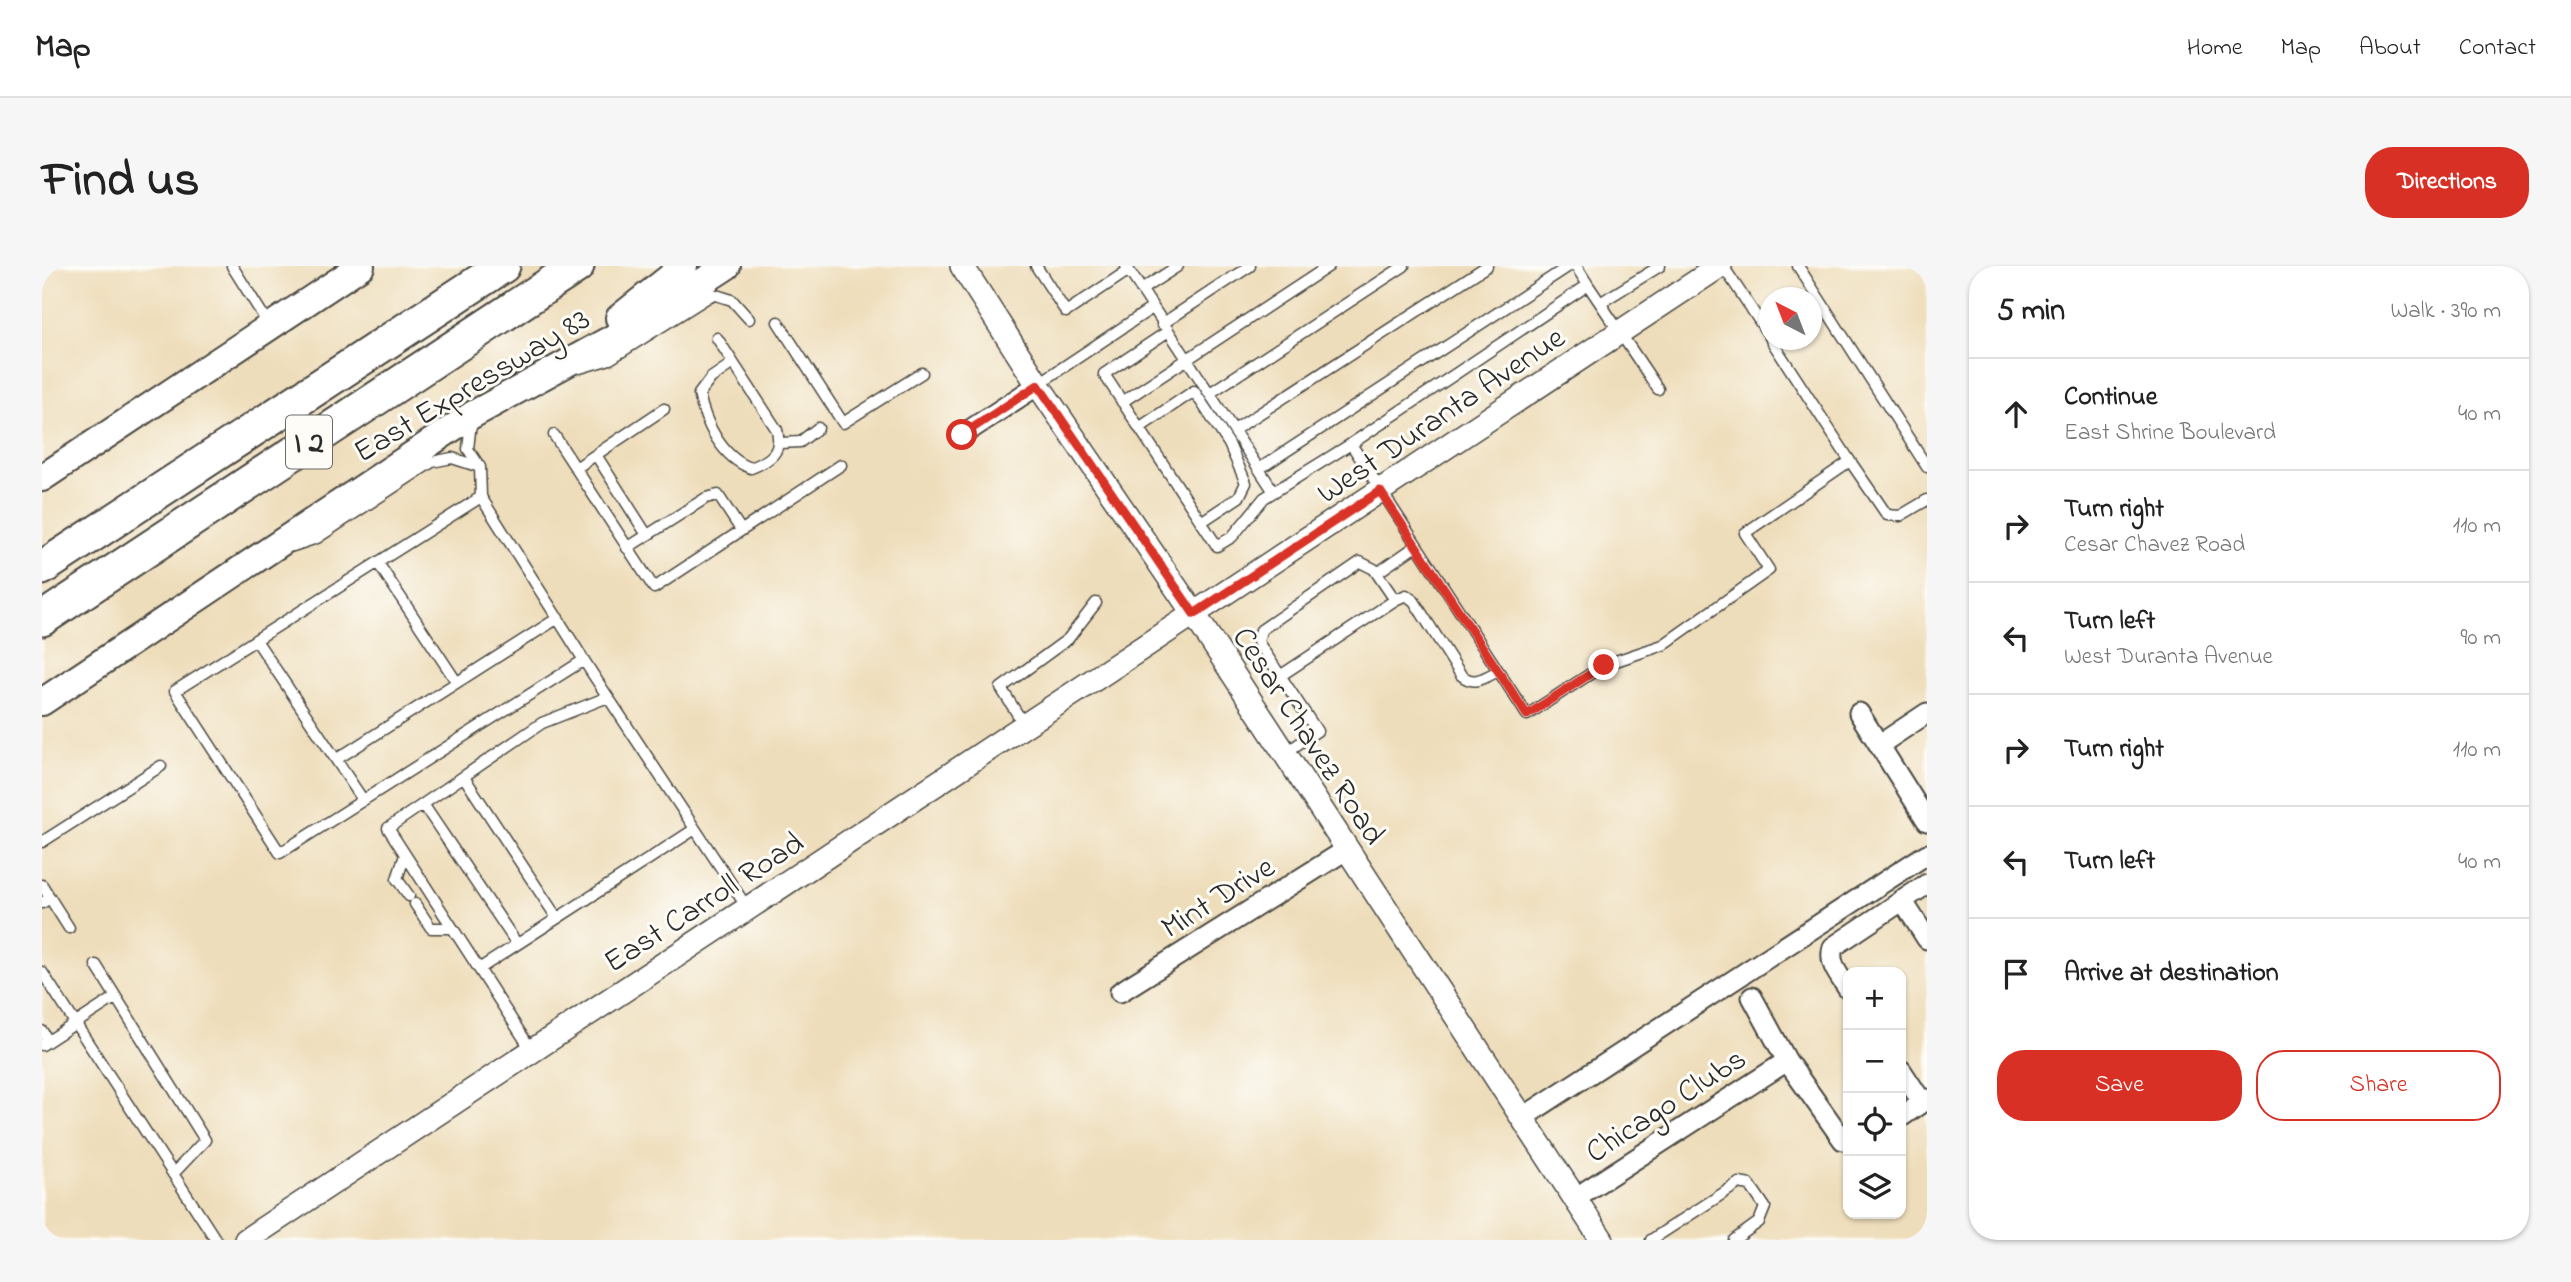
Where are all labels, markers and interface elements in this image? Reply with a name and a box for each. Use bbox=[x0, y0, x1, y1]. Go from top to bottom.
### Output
text: Map bbox=[35, 24, 91, 72]
text: Home bbox=[2187, 31, 2243, 66]
text: Map bbox=[2281, 31, 2321, 66]
text: About bbox=[2359, 31, 2421, 66]
text: Contact bbox=[2459, 31, 2536, 66]
text: Find us bbox=[42, 146, 199, 218]
button: Directions bbox=[2365, 147, 2529, 218]
north arrow bbox=[1759, 287, 1822, 350]
text: 5 min bbox=[1997, 290, 2065, 334]
text: Walk · 390 m bbox=[2390, 295, 2501, 328]
street label: East Expressway 83 bbox=[345, 298, 600, 476]
street label: West Duranta Avenue bbox=[1308, 316, 1576, 518]
text: Continue bbox=[2064, 379, 2157, 417]
icon: ahead bbox=[1997, 395, 2035, 433]
text: 40 m bbox=[2458, 398, 2501, 431]
road number: I 2 bbox=[286, 416, 332, 468]
text: East Shrine Boulevard bbox=[2064, 417, 2276, 450]
route start bbox=[946, 419, 977, 450]
text: Turn right bbox=[2064, 491, 2164, 529]
icon: right bbox=[1997, 507, 2035, 545]
text: 110 m bbox=[2453, 510, 2501, 543]
text: Cesar Chavez Road bbox=[2064, 529, 2245, 562]
text: Turn left bbox=[2064, 603, 2155, 641]
street label: Cesar Chavez Road bbox=[1219, 618, 1395, 855]
icon: left bbox=[1997, 619, 2035, 657]
text: 90 m bbox=[2461, 622, 2501, 655]
text: West Duranta Avenue bbox=[2064, 641, 2273, 674]
route end bbox=[1588, 649, 1619, 680]
icon: right bbox=[1997, 731, 2035, 769]
text: Turn right bbox=[2064, 731, 2164, 769]
text: 110 m bbox=[2453, 734, 2501, 767]
street label: East Carroll Road bbox=[595, 821, 814, 986]
icon: left bbox=[1997, 843, 2035, 881]
text: Turn left bbox=[2064, 843, 2155, 881]
street label: Mint Drive bbox=[1153, 845, 1286, 952]
text: 40 m bbox=[2458, 846, 2501, 879]
icon: arrive bbox=[1997, 955, 2035, 993]
text: Arrive at destination bbox=[2064, 955, 2279, 993]
map controls bbox=[1843, 967, 1906, 1219]
button: + bbox=[1843, 967, 1906, 1030]
button: − bbox=[1843, 1030, 1906, 1093]
street label: Chicago Clubs bbox=[1577, 1037, 1757, 1177]
button: Save bbox=[1997, 1050, 2242, 1121]
button: Share bbox=[2256, 1050, 2501, 1121]
button: locate bbox=[1843, 1093, 1906, 1156]
button: layers bbox=[1843, 1156, 1906, 1219]

